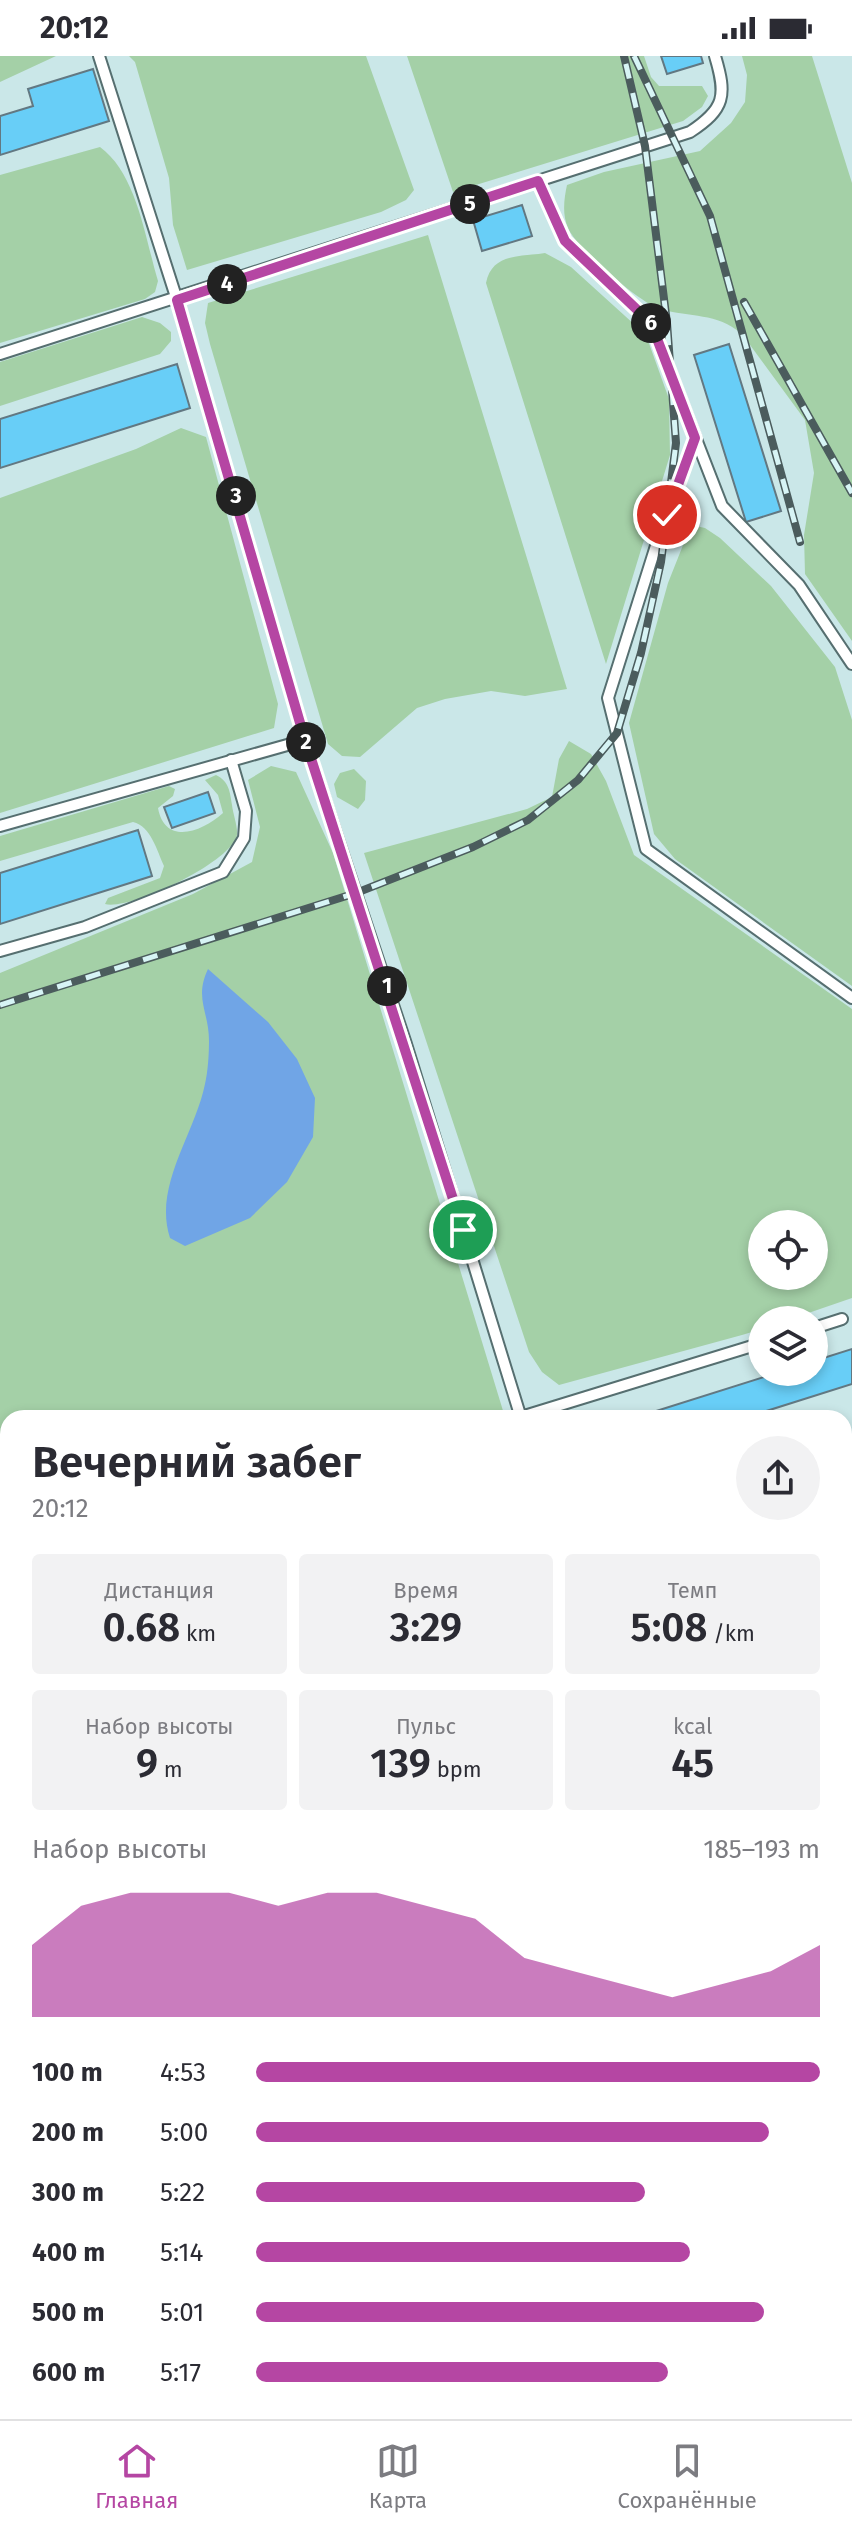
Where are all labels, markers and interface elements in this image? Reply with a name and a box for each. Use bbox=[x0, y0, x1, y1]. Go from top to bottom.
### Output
text: 20:12 bbox=[40, 10, 109, 46]
pin: 5 bbox=[450, 184, 490, 224]
text: 5 bbox=[464, 190, 476, 217]
pin: 4 bbox=[207, 264, 247, 304]
text: 4 bbox=[221, 270, 233, 297]
pin: 6 bbox=[631, 303, 671, 343]
text: 6 bbox=[645, 309, 657, 336]
pin: 3 bbox=[216, 476, 256, 516]
pin bbox=[633, 481, 701, 549]
text: 3 bbox=[230, 482, 242, 509]
icon: check bbox=[645, 493, 689, 537]
pin: 2 bbox=[286, 722, 326, 762]
text: 2 bbox=[300, 728, 312, 755]
pin: 1 bbox=[367, 966, 407, 1006]
text: 1 bbox=[382, 972, 392, 999]
pin bbox=[429, 1196, 497, 1264]
icon: arrive bbox=[441, 1208, 485, 1252]
map controls bbox=[748, 1210, 828, 1386]
button: locate bbox=[748, 1210, 828, 1290]
button: layers bbox=[748, 1306, 828, 1386]
text: Вечерний забег bbox=[32, 1436, 361, 1489]
button: share bbox=[736, 1436, 820, 1520]
text: 20:12 bbox=[32, 1493, 89, 1524]
text: Дистанция bbox=[105, 1577, 214, 1604]
text: Время bbox=[393, 1577, 459, 1604]
text: Темп bbox=[668, 1577, 718, 1604]
text: 0.68 bbox=[103, 1604, 180, 1652]
text: 3:29 bbox=[390, 1604, 462, 1652]
text: 5:08 bbox=[631, 1604, 707, 1652]
text: km bbox=[180, 1620, 216, 1647]
text: /km bbox=[707, 1620, 755, 1647]
text: Набор высоты bbox=[85, 1713, 234, 1740]
text: Пульс bbox=[396, 1713, 456, 1740]
text: kcal bbox=[673, 1713, 712, 1740]
text: 9 bbox=[136, 1740, 158, 1788]
text: 139 bbox=[370, 1740, 431, 1788]
text: 45 bbox=[671, 1740, 714, 1788]
text: m bbox=[158, 1756, 183, 1783]
text: bpm bbox=[431, 1756, 482, 1783]
text: Набор высоты bbox=[32, 1834, 207, 1865]
text: 185–193 m bbox=[703, 1834, 820, 1865]
text: 100 m bbox=[32, 2057, 103, 2088]
text: 4:53 bbox=[160, 2057, 206, 2088]
text: 200 m bbox=[32, 2117, 104, 2148]
text: 5:00 bbox=[160, 2117, 208, 2148]
text: 300 m bbox=[32, 2177, 104, 2208]
text: 5:22 bbox=[160, 2177, 205, 2208]
text: 400 m bbox=[32, 2237, 105, 2268]
text: 5:14 bbox=[160, 2237, 203, 2268]
text: 500 m bbox=[32, 2297, 105, 2328]
text: 5:01 bbox=[160, 2297, 204, 2328]
text: 600 m bbox=[32, 2357, 105, 2388]
text: 5:17 bbox=[160, 2357, 201, 2388]
tab: Главная bbox=[95, 2439, 178, 2514]
tab: Карта bbox=[369, 2439, 427, 2514]
tab: Сохранённые bbox=[618, 2439, 757, 2514]

